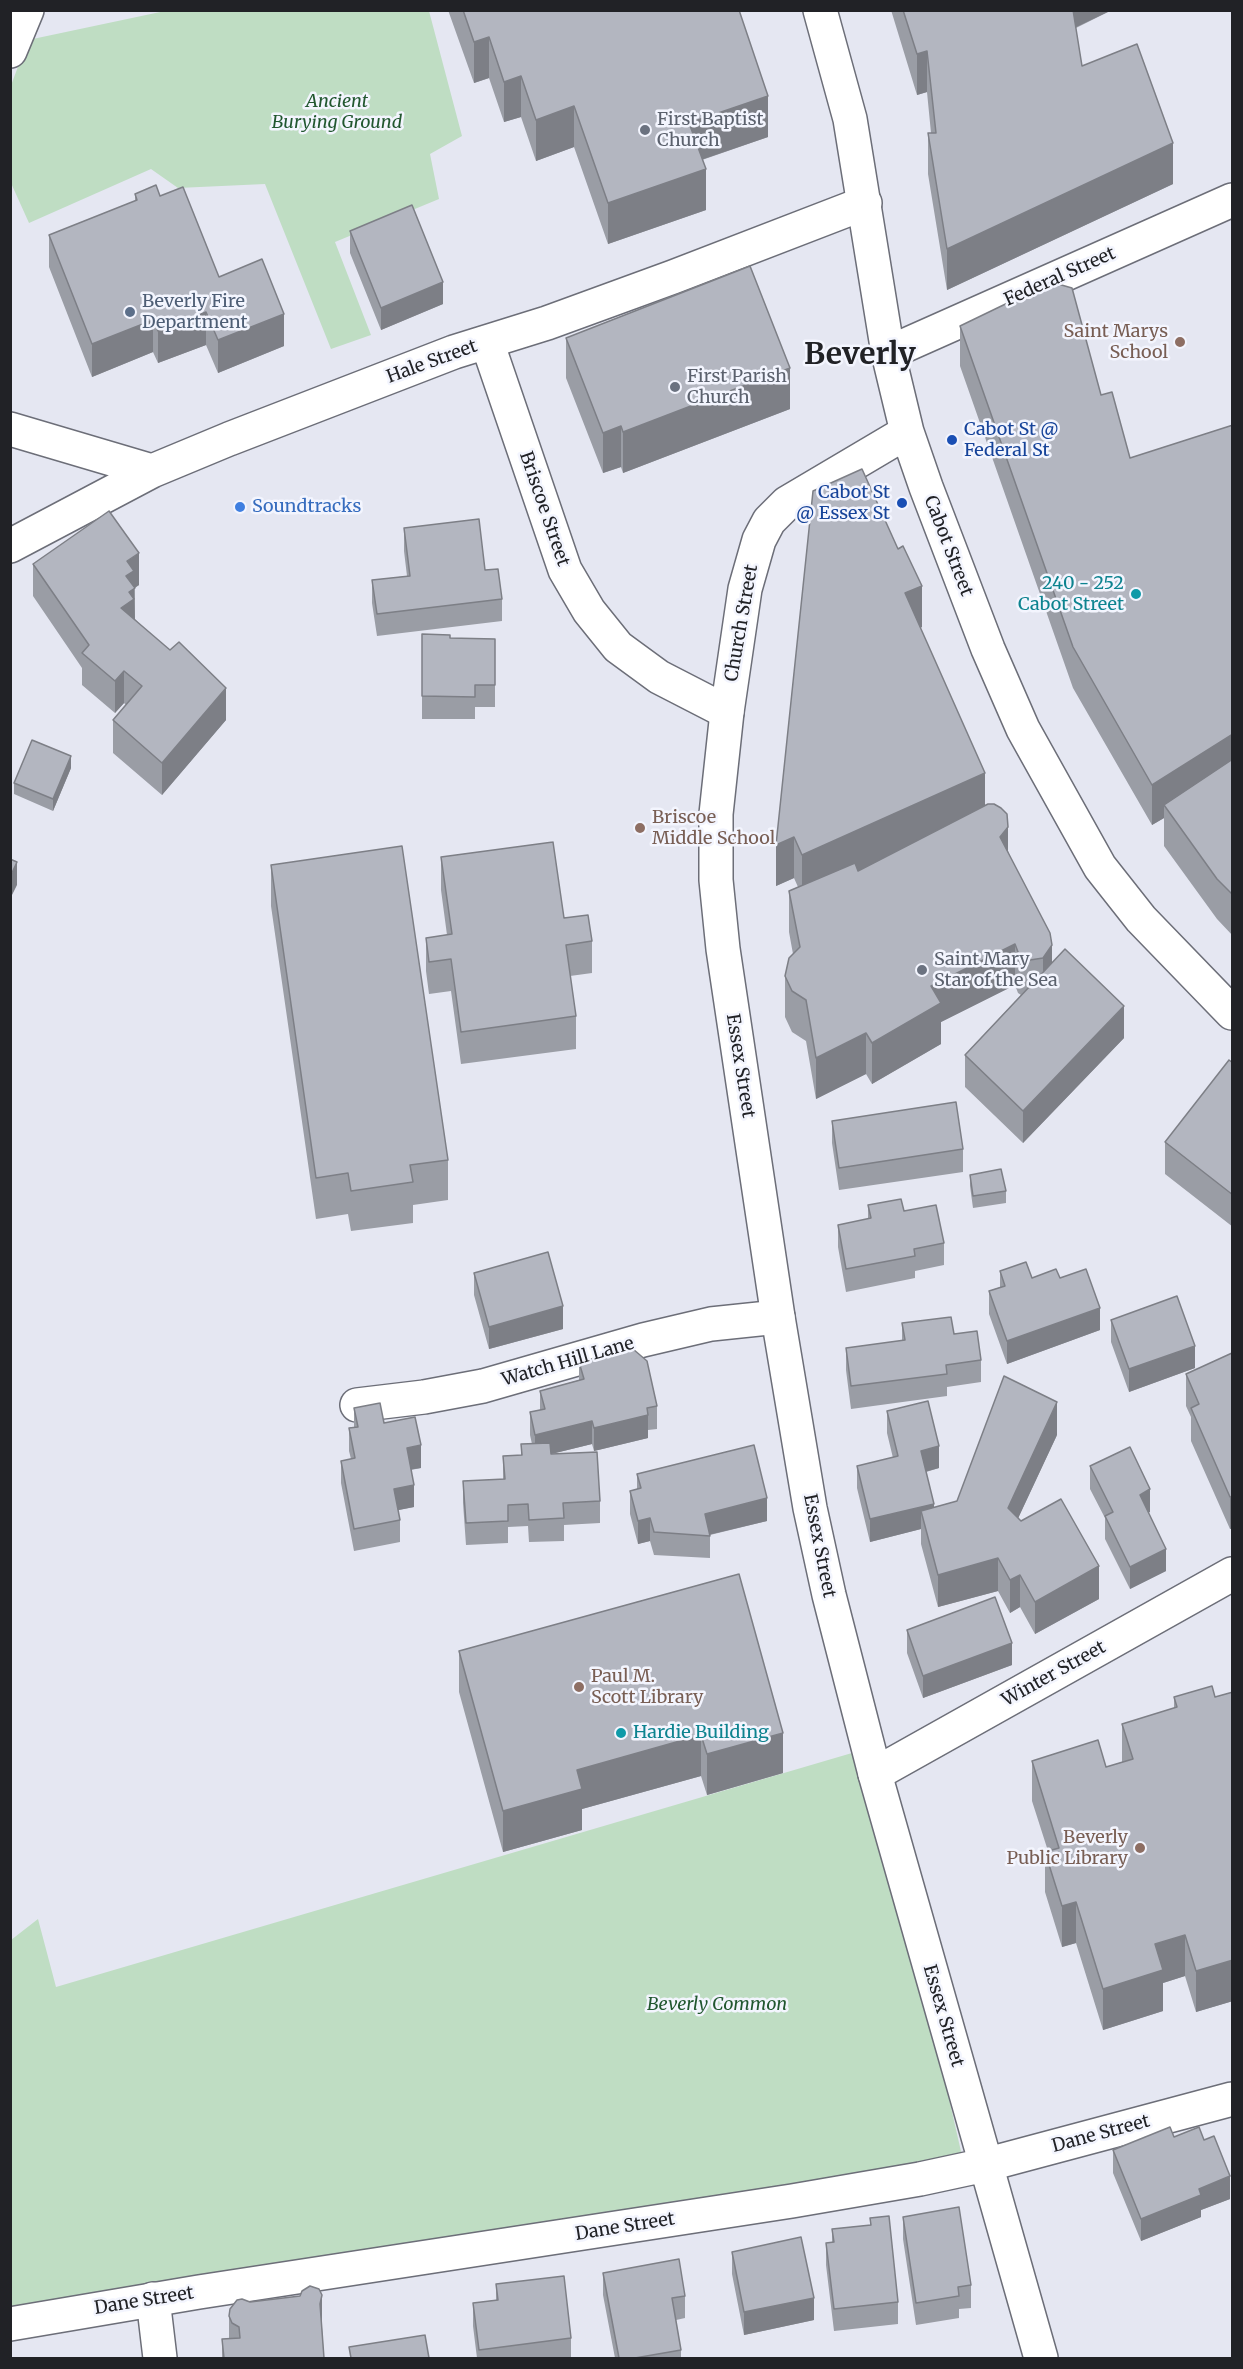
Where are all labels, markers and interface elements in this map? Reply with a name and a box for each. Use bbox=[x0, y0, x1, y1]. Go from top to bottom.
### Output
park label: Ancient Burying Ground bbox=[272, 91, 402, 134]
place label: First Baptist Church bbox=[657, 109, 763, 152]
marker: First Baptist Church bbox=[638, 123, 652, 137]
street label: Federal Street bbox=[1001, 243, 1119, 311]
place label: Beverly Fire Department bbox=[142, 291, 247, 334]
marker: Beverly Fire Department bbox=[123, 305, 137, 319]
place label: Saint Marys School bbox=[1063, 321, 1168, 364]
marker: Saint Marys School bbox=[1173, 335, 1187, 349]
street label: Hale Street bbox=[384, 336, 480, 388]
district label: Beverly bbox=[804, 338, 916, 374]
place label: First Parish Church bbox=[687, 366, 787, 409]
marker: First Parish Church bbox=[668, 380, 682, 394]
place label: Cabot St @ Federal St bbox=[964, 419, 1059, 462]
marker: Cabot St @ Federal St bbox=[945, 433, 959, 447]
street label: Briscoe Street bbox=[514, 449, 574, 569]
place label: Cabot St @ Essex St bbox=[796, 482, 890, 524]
street label: Cabot Street bbox=[919, 493, 977, 599]
place label: Soundtracks bbox=[252, 496, 361, 518]
marker: Cabot St @ Essex St bbox=[895, 496, 909, 510]
marker: Soundtracks bbox=[233, 500, 247, 514]
street label: Church Street bbox=[721, 563, 763, 683]
place label: 240 - 252 Cabot Street bbox=[1018, 573, 1124, 616]
marker: 240 - 252 Cabot Street bbox=[1129, 587, 1143, 601]
place label: Briscoe Middle School bbox=[652, 807, 775, 850]
marker: Briscoe Middle School bbox=[633, 821, 647, 835]
place label: Saint Mary Star of the Sea bbox=[934, 949, 1058, 992]
marker: Saint Mary Star of the Sea bbox=[915, 963, 929, 977]
street label: Essex Street bbox=[721, 1012, 759, 1120]
street label: Watch Hill Lane bbox=[499, 1333, 637, 1391]
street label: Essex Street bbox=[798, 1492, 840, 1600]
street label: Winter Street bbox=[998, 1637, 1110, 1711]
place label: Paul M. Scott Library bbox=[591, 1666, 704, 1708]
marker: Paul M. Scott Library bbox=[572, 1680, 586, 1694]
place label: Hardie Building bbox=[633, 1722, 769, 1744]
marker: Hardie Building bbox=[614, 1726, 628, 1740]
place label: Beverly Public Library bbox=[1006, 1827, 1128, 1870]
marker: Beverly Public Library bbox=[1133, 1841, 1147, 1855]
street label: Essex Street bbox=[918, 1962, 968, 2070]
park label: Beverly Common bbox=[647, 1994, 787, 2016]
street label: Dane Street bbox=[1050, 2111, 1152, 2157]
street label: Dane Street bbox=[574, 2208, 676, 2246]
street label: Dane Street bbox=[93, 2282, 195, 2320]

